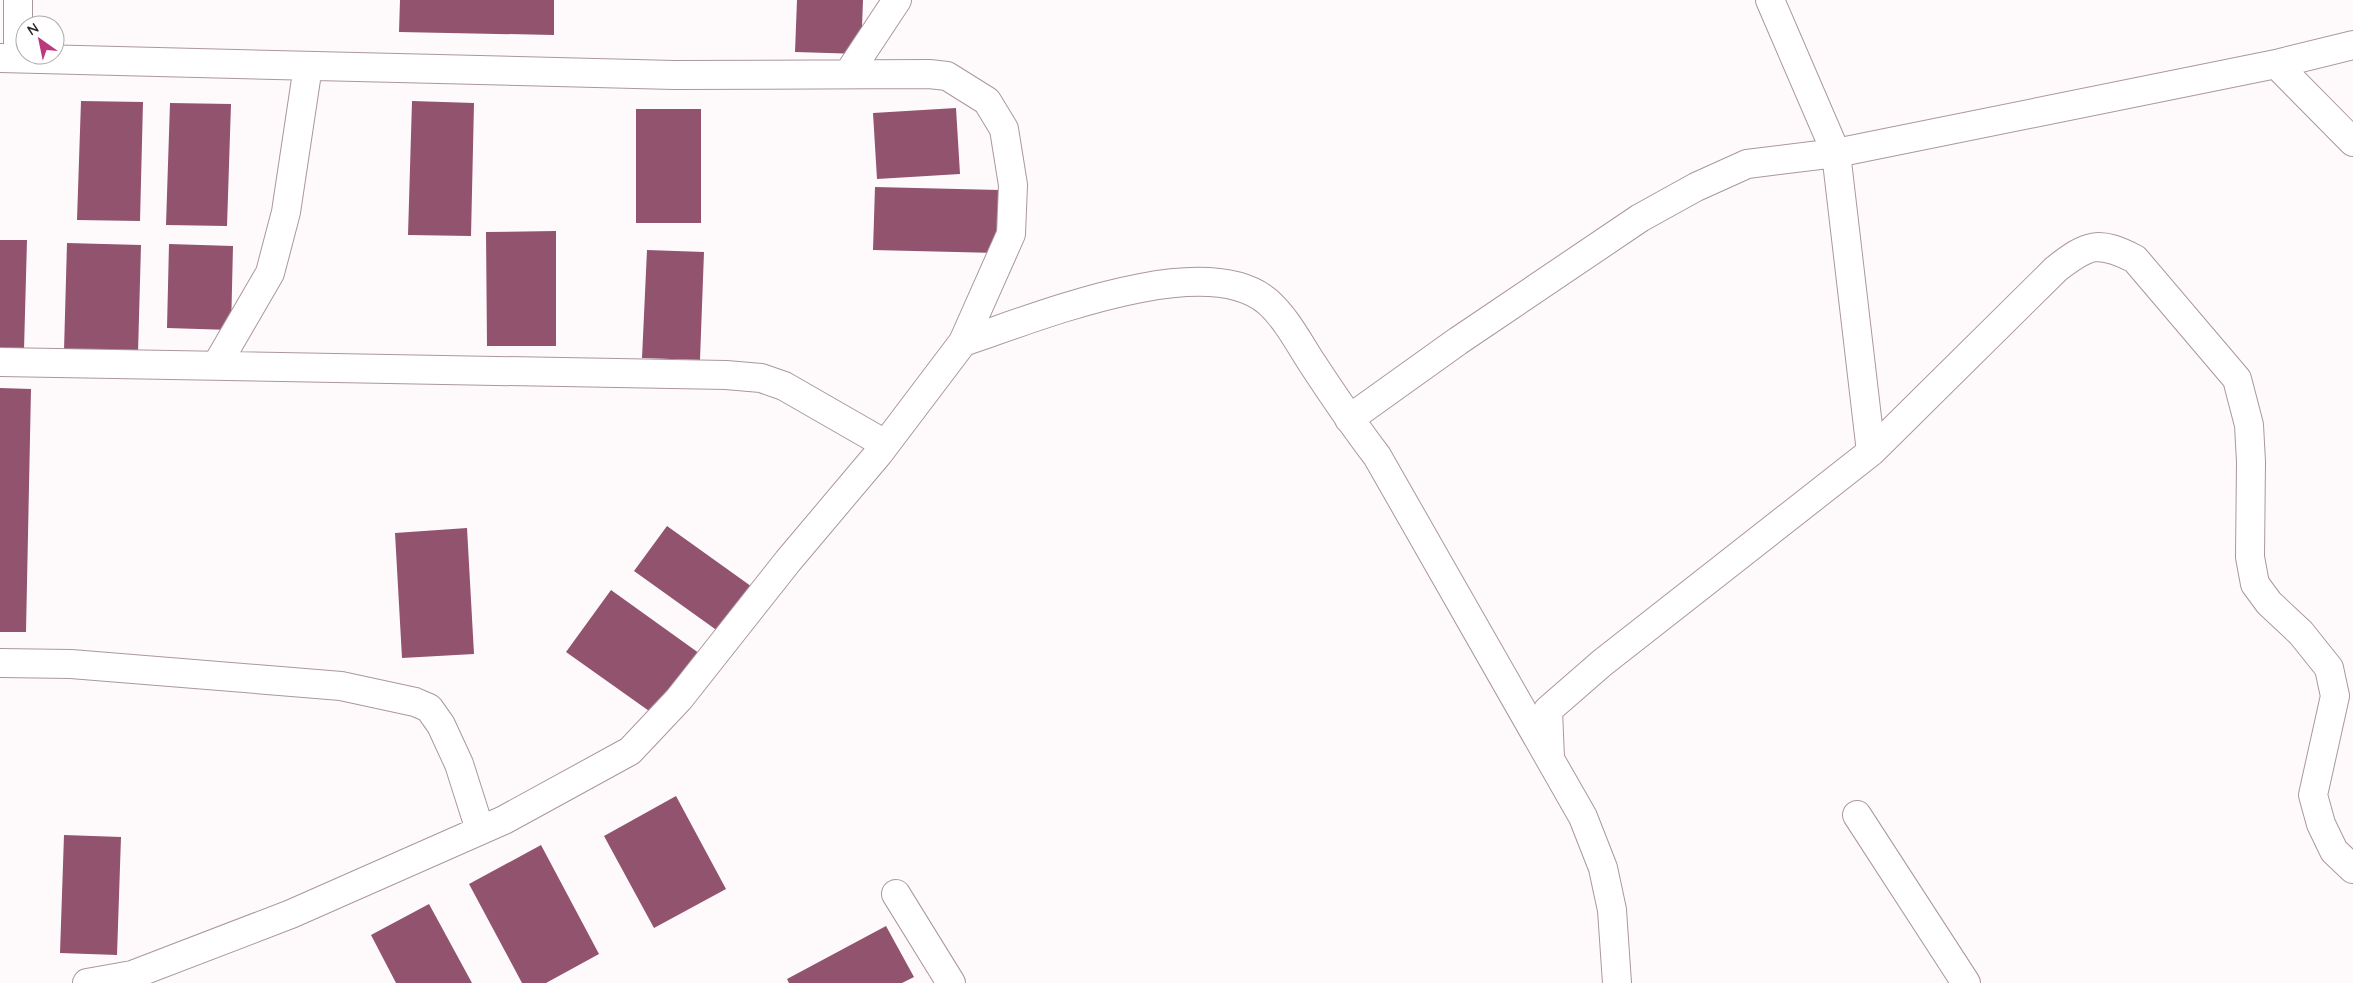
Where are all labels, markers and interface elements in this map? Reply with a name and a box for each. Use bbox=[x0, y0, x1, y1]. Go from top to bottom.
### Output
north arrow bbox=[15, 15, 65, 65]
text: N bbox=[24, 19, 42, 39]

